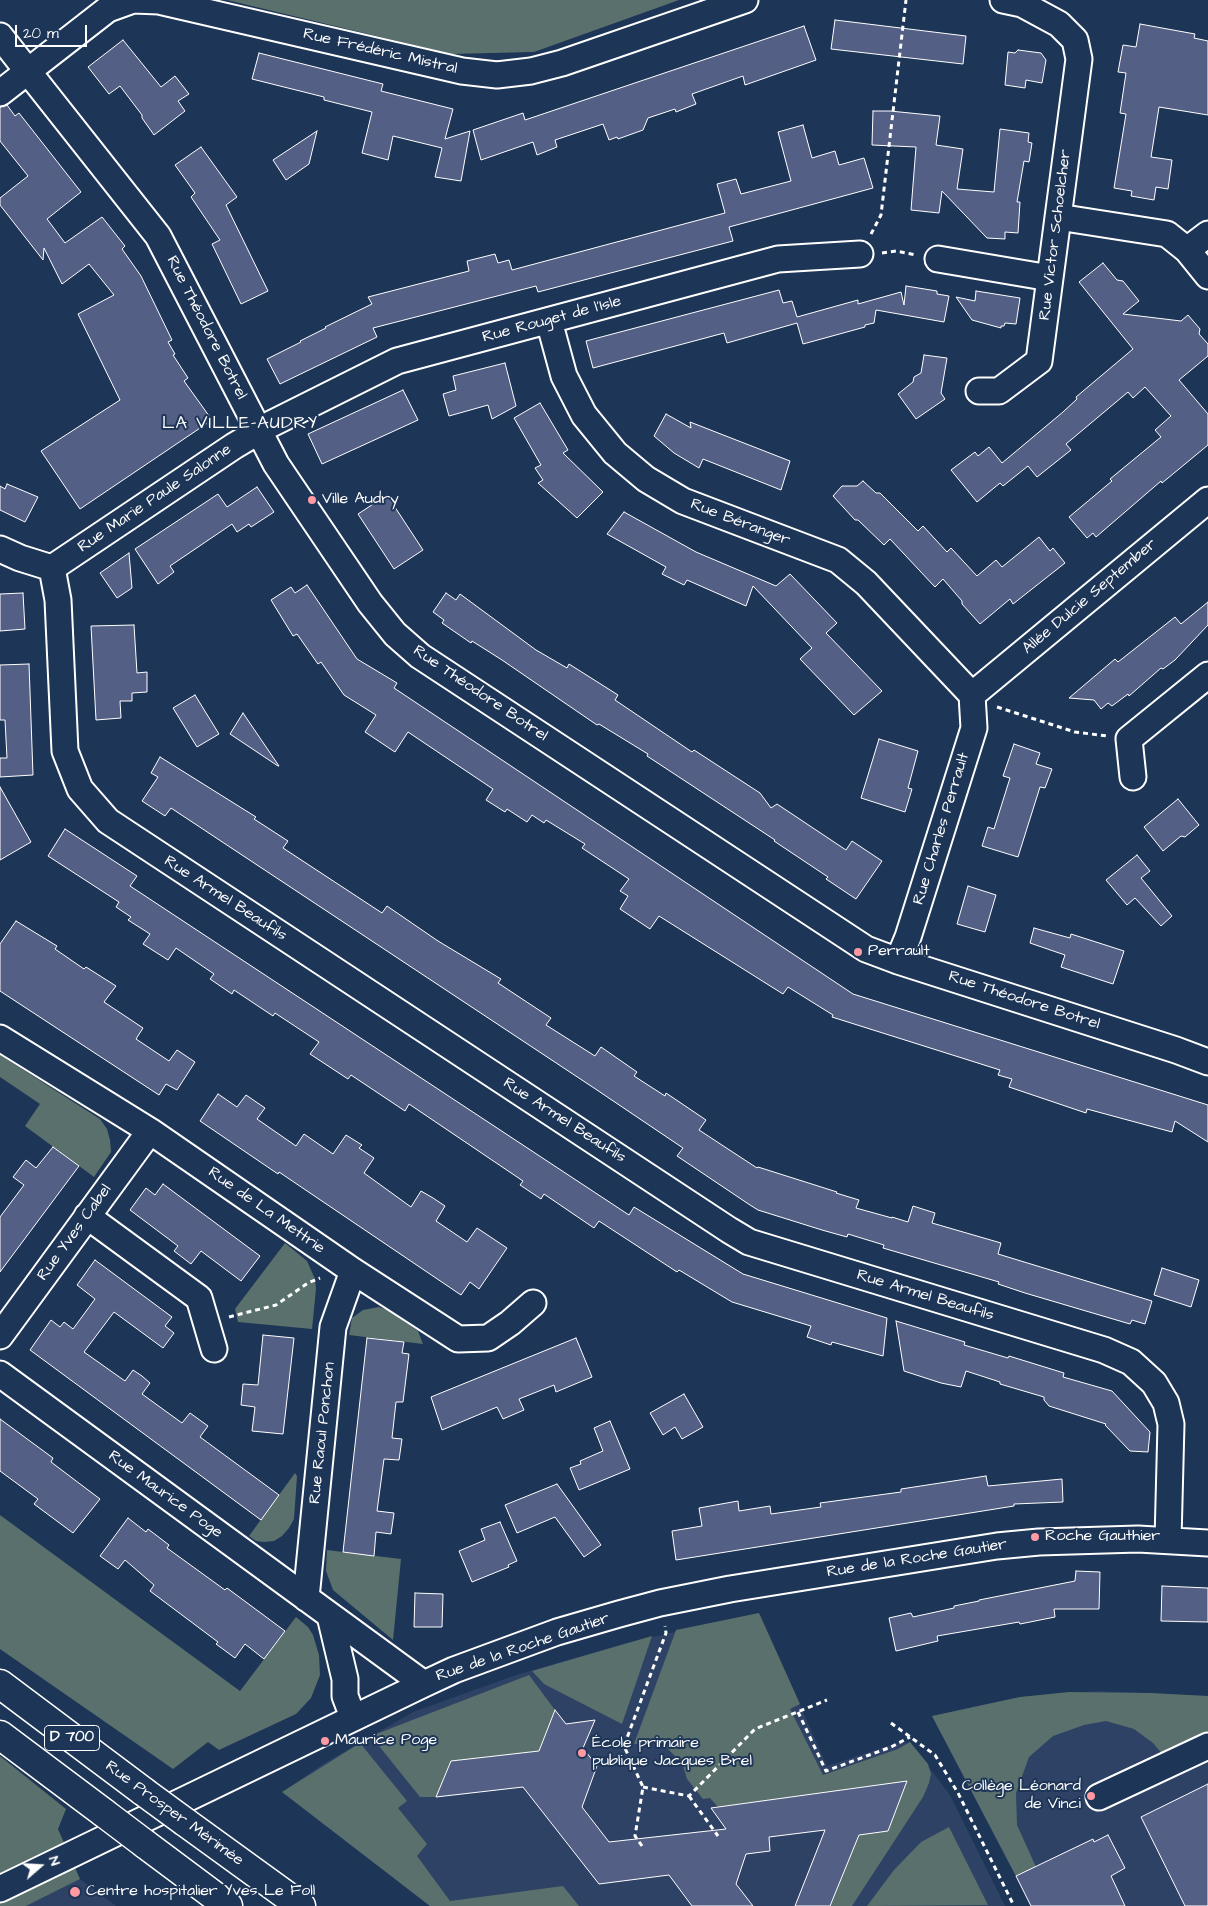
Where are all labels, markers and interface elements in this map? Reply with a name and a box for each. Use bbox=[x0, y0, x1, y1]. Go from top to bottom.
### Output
scale bar bbox=[18, 15, 90, 47]
text: 20 m bbox=[23, 23, 59, 44]
street label: Rue Frédéric Mistral bbox=[301, 25, 459, 79]
street label: Rue Victor Schoelcher bbox=[1036, 149, 1076, 321]
street label: Rue Théodore Botrel bbox=[162, 253, 250, 403]
street label: Rue Rouget de l'Isle bbox=[480, 292, 624, 348]
district label: LA VILLE-AUDRY bbox=[160, 413, 320, 435]
street label: Rue Marie Paule Salonne bbox=[75, 440, 235, 558]
place label: Ville Audry bbox=[322, 490, 399, 510]
marker: Ville Audry bbox=[306, 494, 318, 506]
street label: Rue Béranger bbox=[687, 495, 793, 551]
street label: Allée Dulcie September bbox=[1019, 535, 1161, 659]
street label: Rue Théodore Botrel bbox=[409, 642, 551, 746]
street label: Rue Charles Perrault bbox=[910, 751, 974, 907]
street label: Rue Armel Beaufils bbox=[160, 852, 290, 946]
place label: Perrault bbox=[868, 942, 930, 962]
marker: Perrault bbox=[852, 946, 864, 958]
street label: Rue Théodore Botrel bbox=[946, 967, 1102, 1035]
street label: Rue Armel Beaufils bbox=[499, 1074, 629, 1168]
street label: Rue de La Mettrie bbox=[204, 1163, 328, 1259]
street label: Rue Yves Cabel bbox=[34, 1181, 116, 1285]
street label: Rue Armel Beaufils bbox=[854, 1266, 996, 1326]
street label: Rue Raoul Ponchon bbox=[306, 1361, 340, 1505]
street label: Rue Maurice Poge bbox=[104, 1447, 226, 1543]
place label: Roche Gauthier bbox=[1045, 1527, 1160, 1547]
marker: Roche Gauthier bbox=[1029, 1531, 1041, 1543]
street label: Rue de la Roche Gautier bbox=[826, 1535, 1008, 1583]
street label: Rue de la Roche Gautier bbox=[434, 1609, 612, 1687]
road number: D 700 bbox=[44, 1726, 100, 1750]
place label: Maurice Poge bbox=[335, 1731, 437, 1751]
place label: École primaire publique Jacques Brel bbox=[592, 1734, 752, 1772]
marker: Maurice Poge bbox=[319, 1735, 331, 1747]
marker: École primaire publique Jacques Brel bbox=[576, 1747, 588, 1759]
street label: Rue Prosper Mérimée bbox=[101, 1757, 247, 1871]
place label: Collège Léonard de Vinci bbox=[962, 1777, 1081, 1815]
marker: Collège Léonard de Vinci bbox=[1085, 1790, 1097, 1802]
north arrow bbox=[15, 1841, 65, 1891]
text: N bbox=[43, 1854, 65, 1869]
place label: Centre hospitalier Yves Le Foll bbox=[86, 1882, 315, 1902]
marker: Centre hospitalier Yves Le Foll bbox=[68, 1885, 82, 1899]

